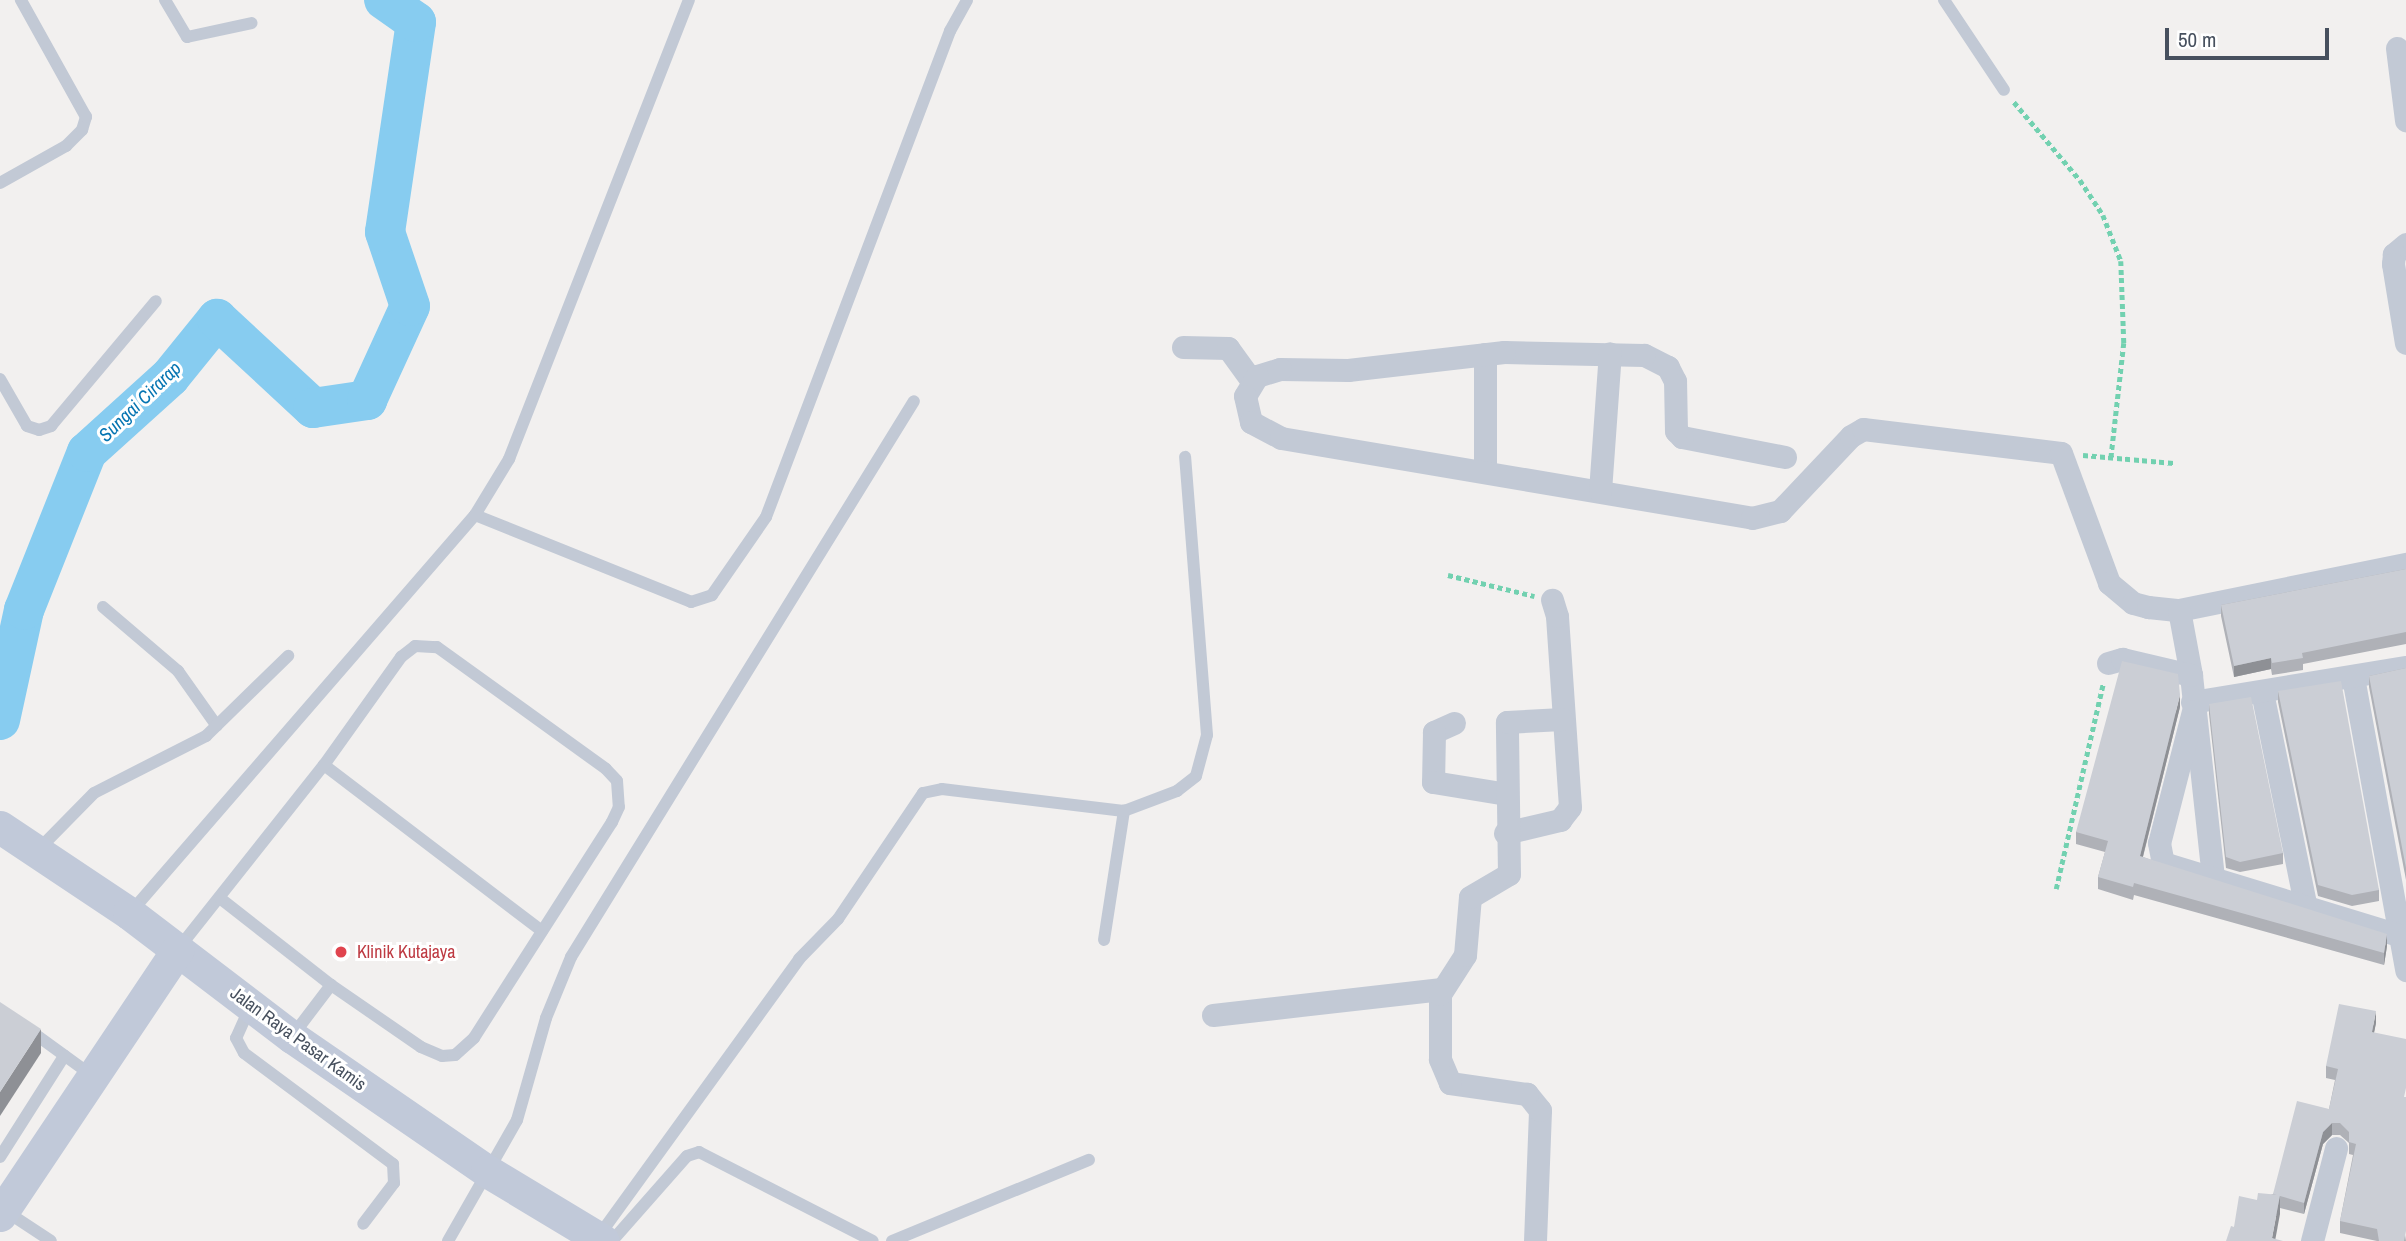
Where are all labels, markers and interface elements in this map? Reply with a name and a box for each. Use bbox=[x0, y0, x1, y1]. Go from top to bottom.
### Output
scale bar bbox=[2168, 14, 2332, 58]
text: 50 m bbox=[2178, 25, 2216, 54]
water label: Sungai Cirarap bbox=[94, 357, 186, 447]
place label: Klinik Kutajaya bbox=[357, 941, 455, 963]
marker: Klinik Kutajaya bbox=[331, 942, 351, 962]
street label: Jalan Raya Pasar Kamis bbox=[226, 983, 370, 1095]

